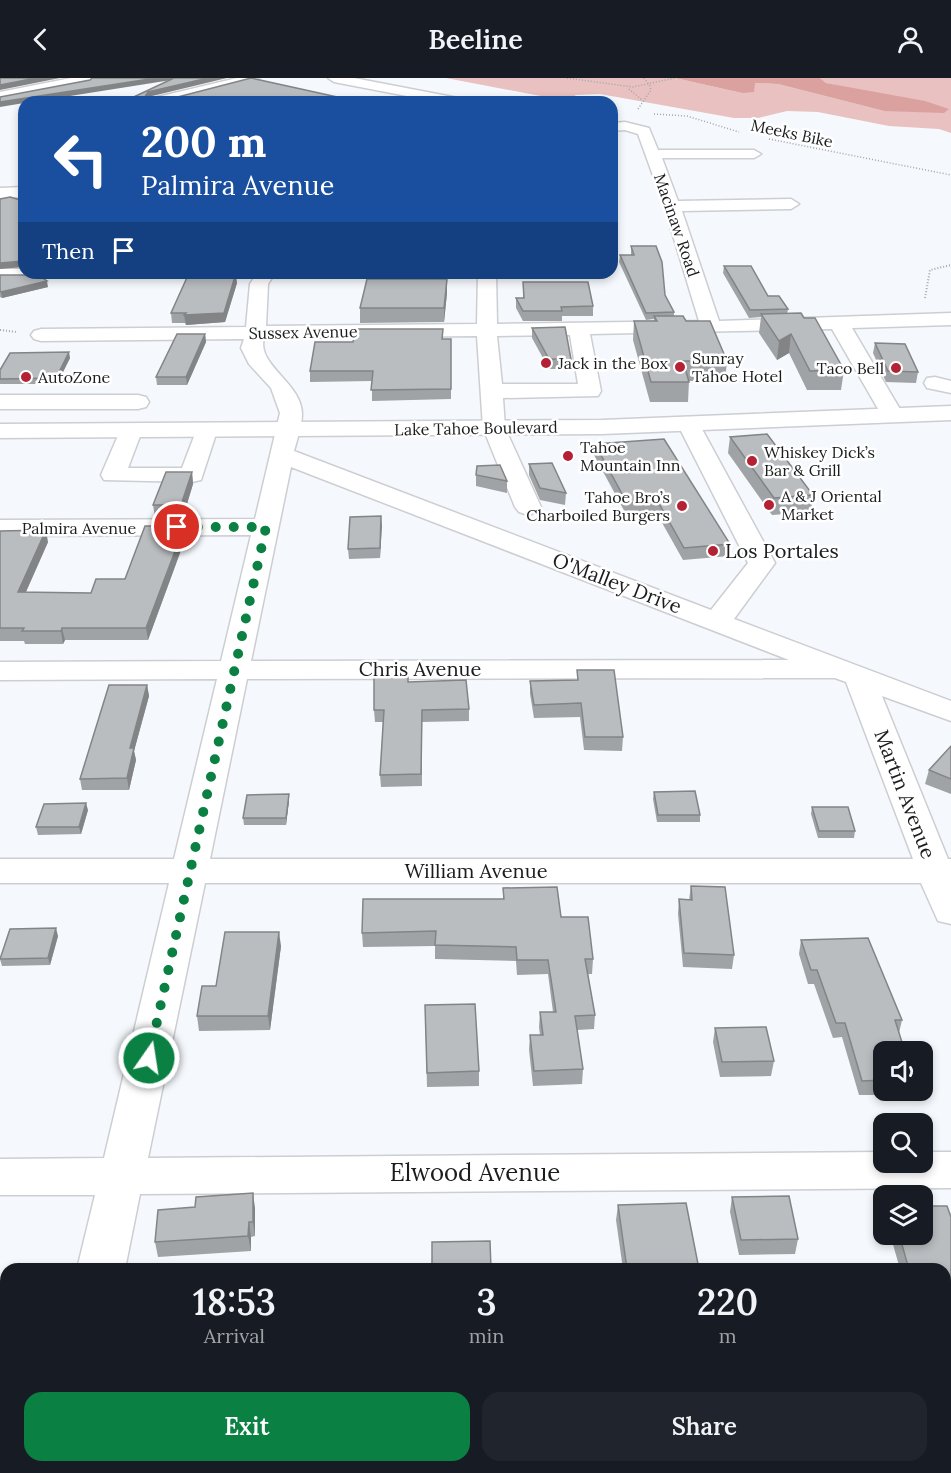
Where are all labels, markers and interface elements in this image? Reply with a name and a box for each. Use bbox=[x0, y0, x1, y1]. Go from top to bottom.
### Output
text: Beeline bbox=[428, 22, 523, 56]
icon: back bbox=[24, 23, 57, 56]
icon: person bbox=[894, 23, 927, 56]
text: 200 m bbox=[141, 115, 267, 169]
street label: Meeks Bike bbox=[749, 115, 835, 152]
icon: left bbox=[42, 120, 120, 198]
text: Palmira Avenue bbox=[141, 168, 334, 202]
street label: Macinaw Road bbox=[650, 171, 704, 280]
icon: arrive bbox=[107, 234, 140, 267]
text: Then bbox=[42, 237, 95, 265]
street label: Sussex Avenue bbox=[248, 321, 358, 343]
place label: Sunray Tahoe Hotel bbox=[692, 348, 783, 386]
place label: Jack in the Box bbox=[557, 353, 669, 373]
marker: Jack in the Box bbox=[539, 356, 553, 370]
place label: Taco Bell bbox=[817, 358, 884, 378]
marker: Sunray Tahoe Hotel bbox=[673, 360, 687, 374]
marker: Taco Bell bbox=[889, 361, 903, 375]
place label: AutoZone bbox=[37, 367, 111, 387]
marker: AutoZone bbox=[19, 370, 33, 384]
street label: Lake Tahoe Boulevard bbox=[394, 417, 558, 439]
place label: Tahoe Mountain Inn bbox=[580, 437, 681, 475]
place label: Whiskey Dick’s Bar & Grill bbox=[764, 442, 875, 480]
marker: Tahoe Mountain Inn bbox=[561, 449, 575, 463]
marker: Whiskey Dick’s Bar & Grill bbox=[745, 454, 759, 468]
place label: A & J Oriental Market bbox=[780, 486, 882, 524]
place label: Tahoe Bro’s Charboiled Burgers bbox=[526, 487, 670, 525]
marker: A & J Oriental Market bbox=[762, 498, 776, 512]
marker: Tahoe Bro’s Charboiled Burgers bbox=[675, 499, 689, 513]
pin bbox=[151, 501, 202, 552]
icon: arrive bbox=[160, 510, 193, 543]
street label: Palmira Avenue bbox=[22, 518, 137, 538]
place label: Los Portales bbox=[725, 538, 839, 563]
marker: Los Portales bbox=[706, 544, 720, 558]
street label: O'Malley Drive bbox=[549, 546, 685, 619]
street label: Chris Avenue bbox=[359, 656, 481, 681]
street label: Martin Avenue bbox=[869, 726, 942, 862]
street label: William Avenue bbox=[404, 858, 548, 883]
position arrow bbox=[117, 1026, 181, 1090]
map controls bbox=[873, 1041, 933, 1245]
button: sound bbox=[873, 1041, 933, 1101]
button: search bbox=[873, 1113, 933, 1173]
street label: Elwood Avenue bbox=[390, 1157, 560, 1188]
button: layers bbox=[873, 1185, 933, 1245]
text: 18:53 bbox=[193, 1279, 276, 1325]
text: 3 bbox=[476, 1279, 497, 1325]
text: 220 bbox=[697, 1279, 758, 1325]
text: Arrival bbox=[204, 1323, 265, 1348]
text: min bbox=[469, 1323, 504, 1348]
text: m bbox=[719, 1323, 737, 1348]
button: Exit bbox=[24, 1392, 470, 1461]
button: Share bbox=[482, 1392, 927, 1461]

